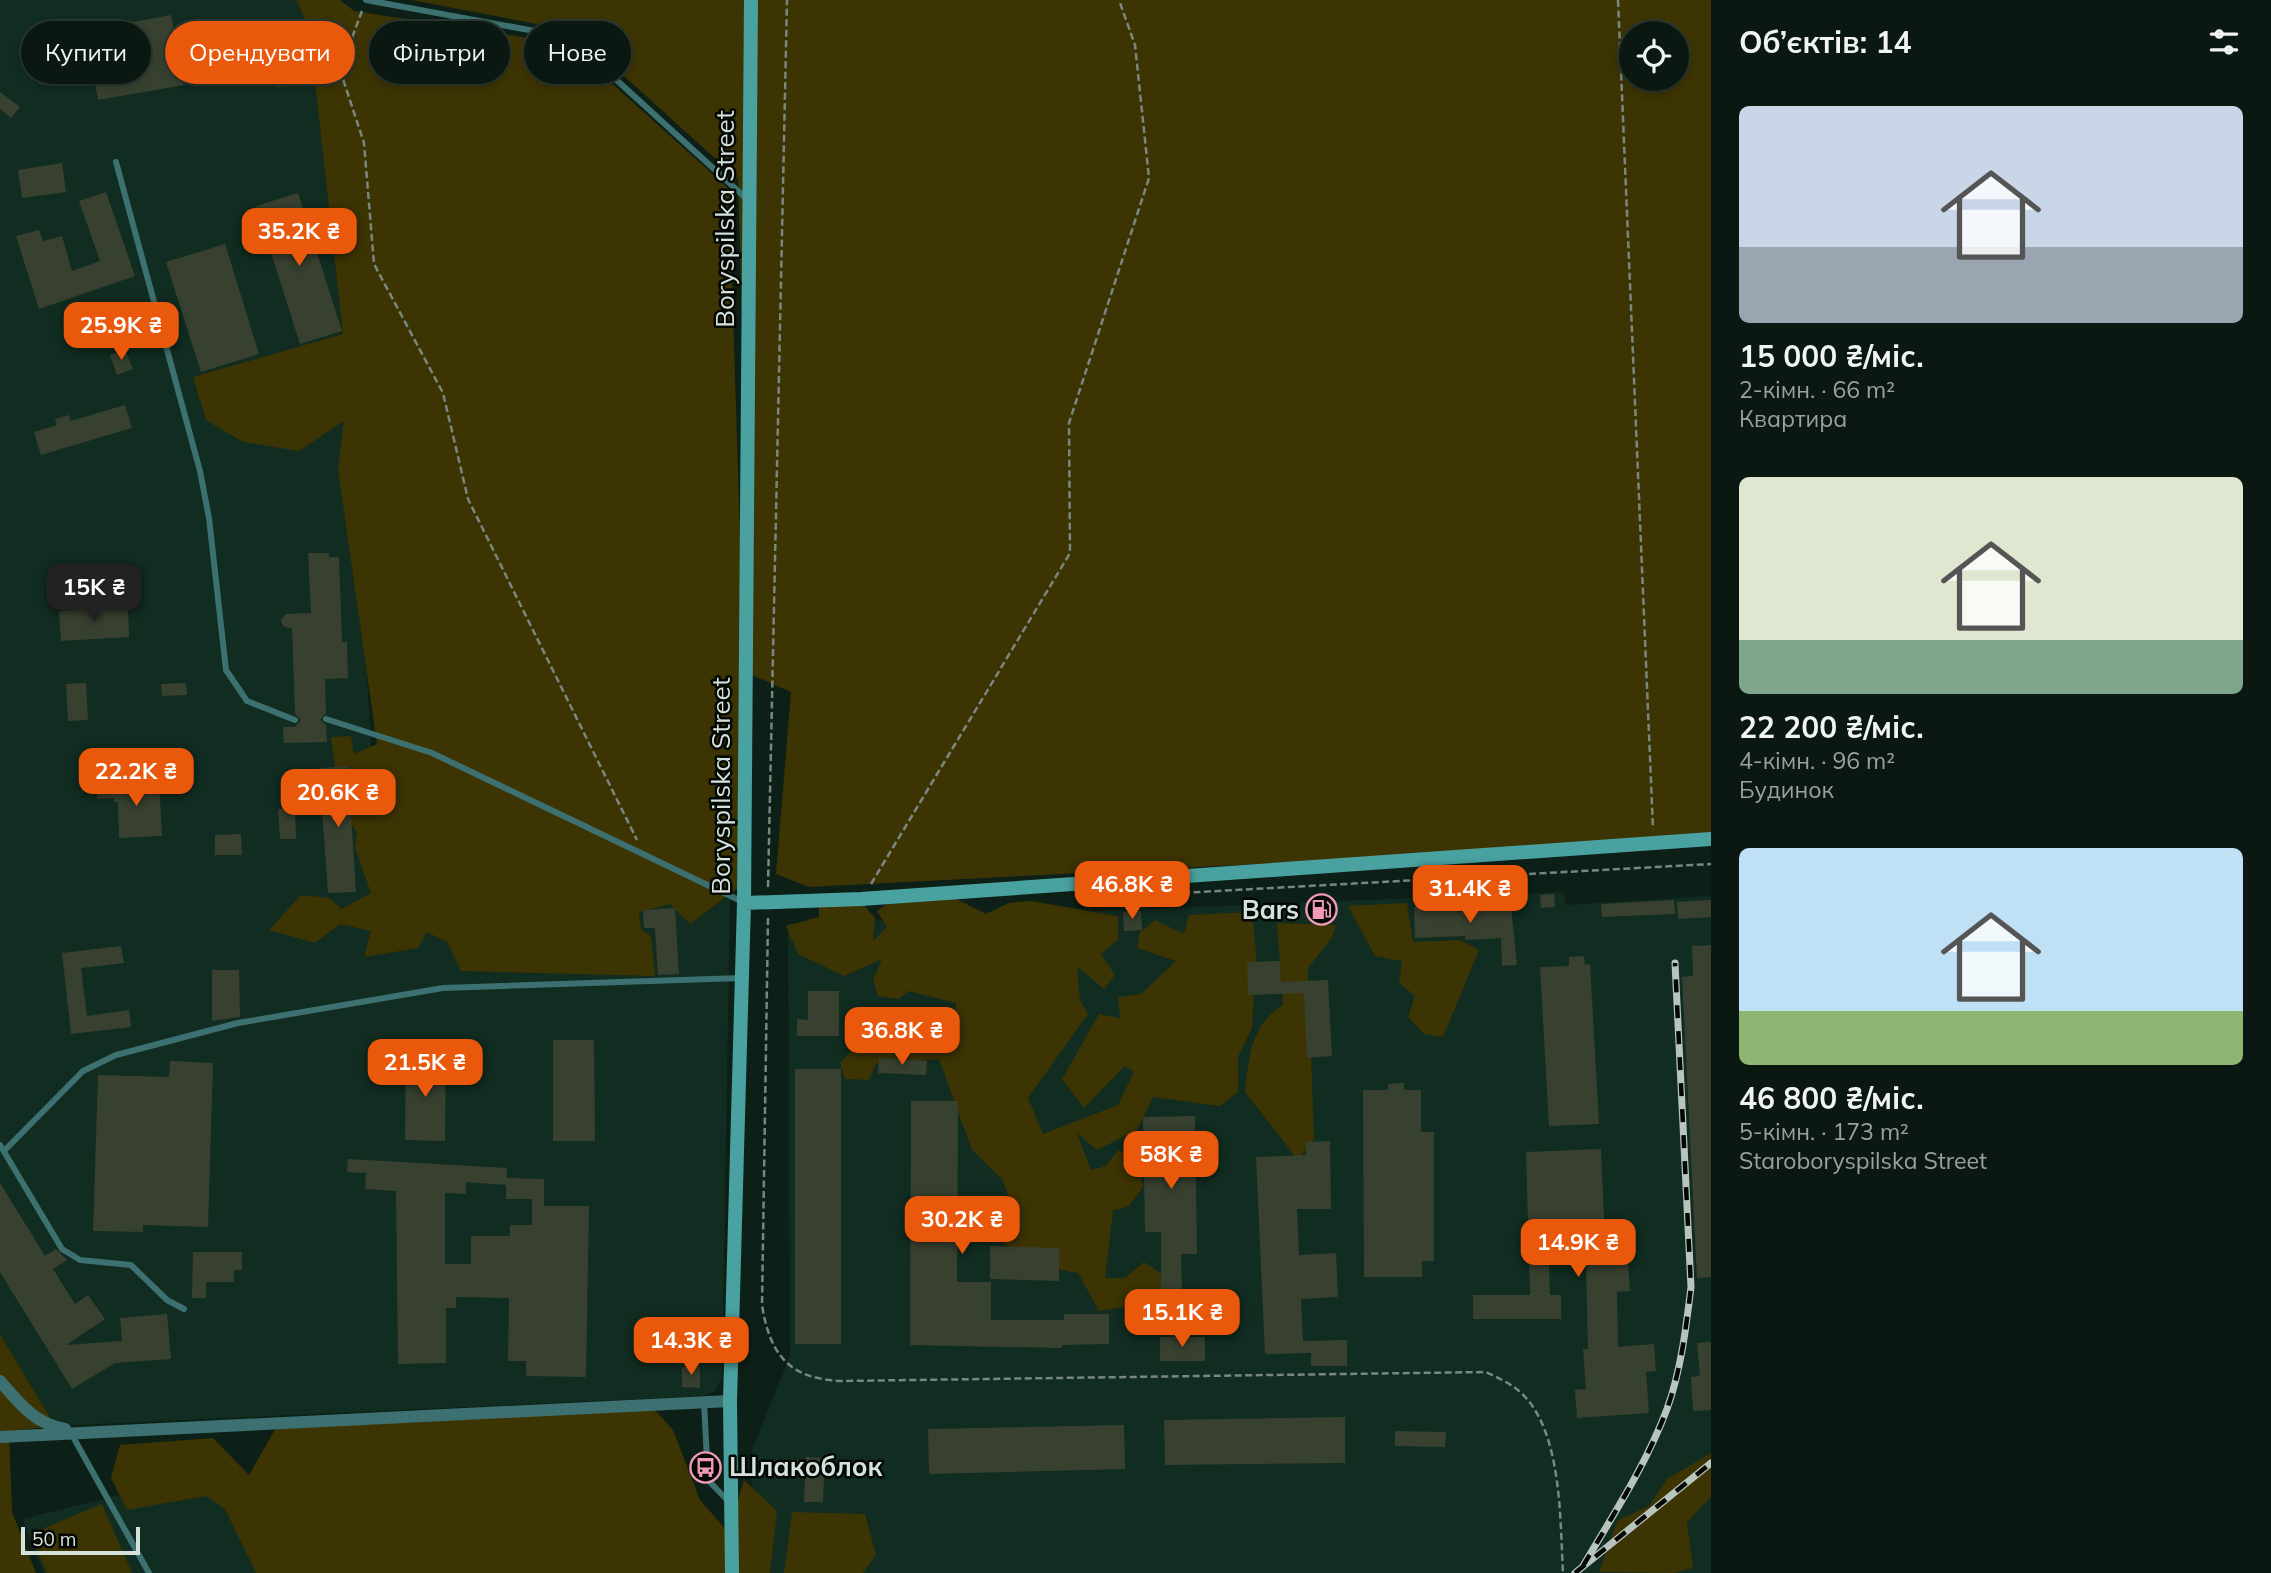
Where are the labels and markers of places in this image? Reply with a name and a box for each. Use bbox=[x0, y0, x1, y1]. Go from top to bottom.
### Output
pin: 35.2K ₴ bbox=[234, 208, 364, 268]
pin: 25.9K ₴ bbox=[56, 302, 186, 362]
pin: 15K ₴ bbox=[45, 564, 143, 624]
pin: 22.2K ₴ bbox=[71, 748, 201, 808]
pin: 20.6K ₴ bbox=[273, 770, 403, 829]
pin: 46.8K ₴ bbox=[1067, 862, 1197, 921]
pin: 31.4K ₴ bbox=[1405, 866, 1535, 925]
place label: Bars bbox=[1242, 893, 1299, 926]
fuel station icon: Bars bbox=[1305, 893, 1339, 927]
pin: 36.8K ₴ bbox=[837, 1007, 967, 1067]
pin: 21.5K ₴ bbox=[360, 1040, 490, 1099]
pin: 58K ₴ bbox=[1122, 1132, 1220, 1191]
pin: 30.2K ₴ bbox=[897, 1196, 1027, 1256]
pin: 14.9K ₴ bbox=[1513, 1220, 1643, 1279]
pin: 15.1K ₴ bbox=[1117, 1290, 1247, 1349]
pin: 14.3K ₴ bbox=[626, 1318, 756, 1377]
bus stop icon: Шлакоблок bbox=[689, 1450, 723, 1484]
place label: Шлакоблок bbox=[729, 1450, 883, 1483]

